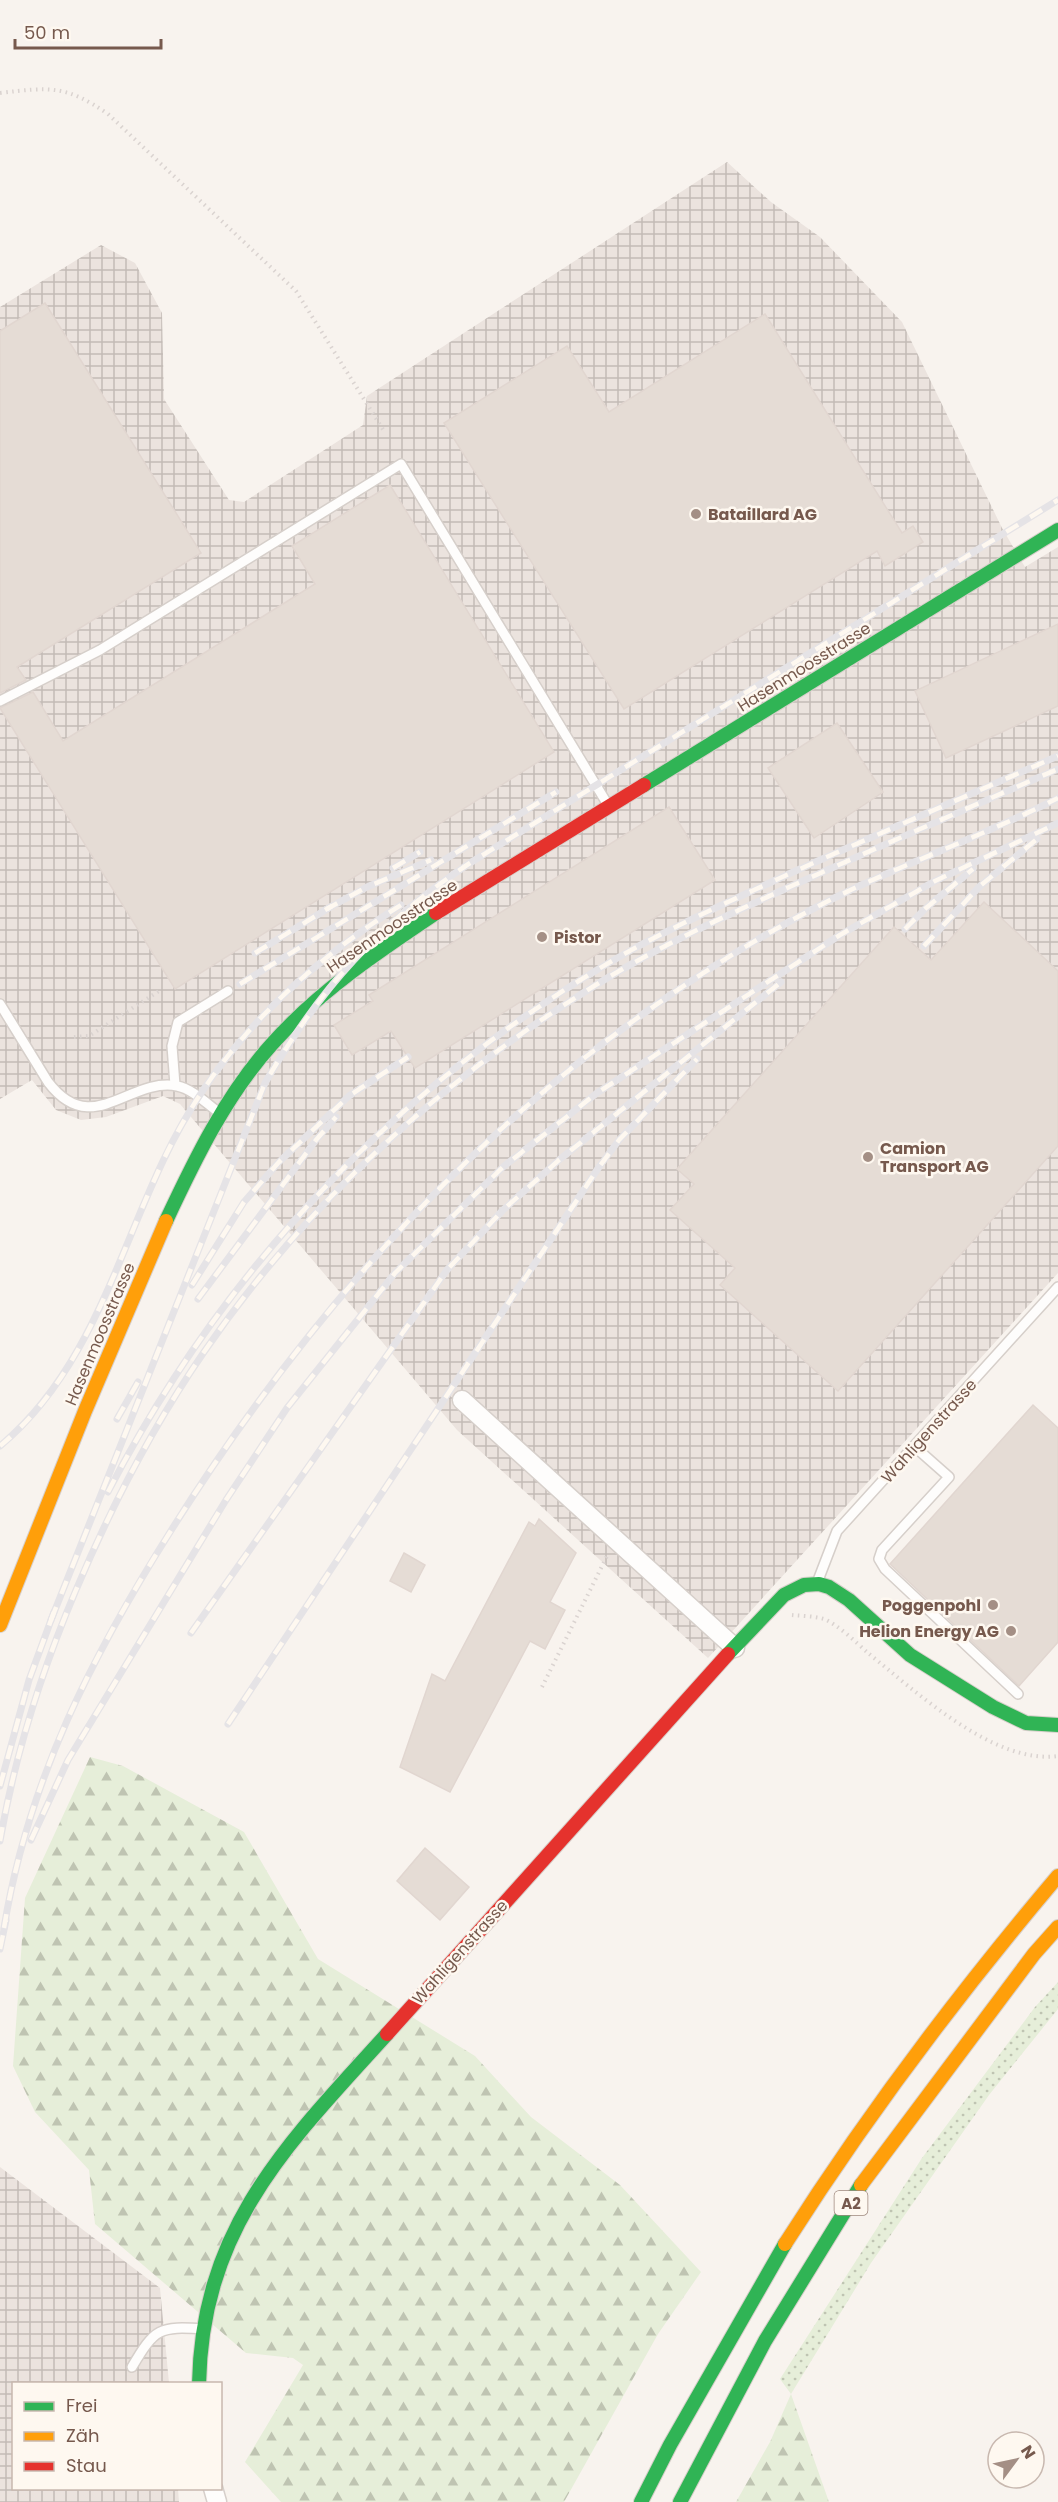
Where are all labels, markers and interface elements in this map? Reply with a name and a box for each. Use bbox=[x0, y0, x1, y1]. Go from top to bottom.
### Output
scale bar bbox=[15, 12, 160, 50]
text: 50 m bbox=[24, 20, 70, 45]
place label: Bataillard AG bbox=[708, 503, 817, 526]
marker: Bataillard AG bbox=[689, 507, 703, 521]
street label: Hasenmoosstrasse bbox=[733, 617, 875, 717]
street label: Hasenmoosstrasse bbox=[322, 874, 462, 978]
place label: Pistor bbox=[554, 926, 601, 949]
marker: Pistor bbox=[535, 930, 549, 944]
place label: Camion Transport AG bbox=[880, 1137, 989, 1178]
marker: Camion Transport AG bbox=[861, 1150, 875, 1164]
street label: Hasenmoosstrasse bbox=[59, 1259, 141, 1409]
street label: Wahligenstrasse bbox=[876, 1374, 982, 1488]
place label: Poggenpohl bbox=[882, 1594, 981, 1617]
marker: Poggenpohl bbox=[986, 1598, 1000, 1612]
place label: Helion Energy AG bbox=[859, 1620, 999, 1643]
marker: Helion Energy AG bbox=[1004, 1624, 1018, 1638]
street label: Wahligenstrasse bbox=[407, 1895, 513, 2009]
road number: A2 bbox=[834, 2191, 868, 2215]
legend bbox=[12, 2382, 222, 2490]
text: Frei bbox=[66, 2393, 97, 2418]
text: Zäh bbox=[66, 2423, 99, 2448]
north arrow bbox=[986, 2430, 1046, 2490]
text: N bbox=[1015, 2441, 1041, 2463]
text: Stau bbox=[66, 2453, 107, 2478]

